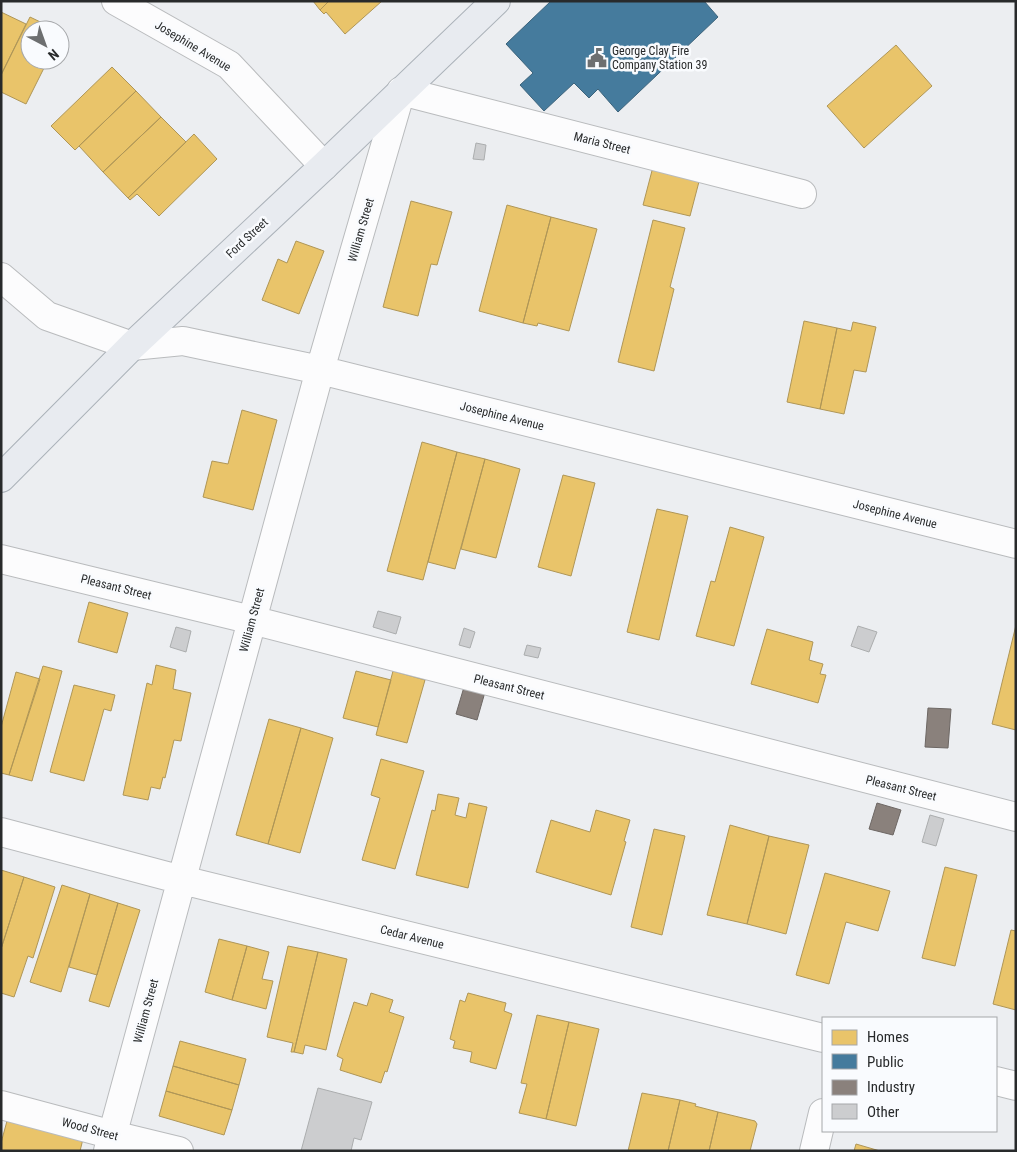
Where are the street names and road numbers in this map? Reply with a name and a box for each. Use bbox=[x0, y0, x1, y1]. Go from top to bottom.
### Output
street label: Josephine Avenue bbox=[152, 18, 234, 74]
street label: Maria Street bbox=[572, 129, 632, 157]
street label: William Street bbox=[345, 196, 377, 264]
street label: Ford Street bbox=[223, 215, 271, 261]
street label: Josephine Avenue bbox=[459, 399, 546, 433]
street label: Josephine Avenue bbox=[852, 497, 939, 531]
street label: Pleasant Street bbox=[79, 571, 153, 603]
street label: William Street bbox=[237, 586, 267, 654]
street label: Pleasant Street bbox=[472, 671, 546, 703]
street label: Pleasant Street bbox=[864, 772, 938, 804]
street label: Cedar Avenue bbox=[379, 922, 446, 952]
street label: William Street bbox=[131, 977, 161, 1045]
street label: Wood Street bbox=[60, 1115, 120, 1143]

